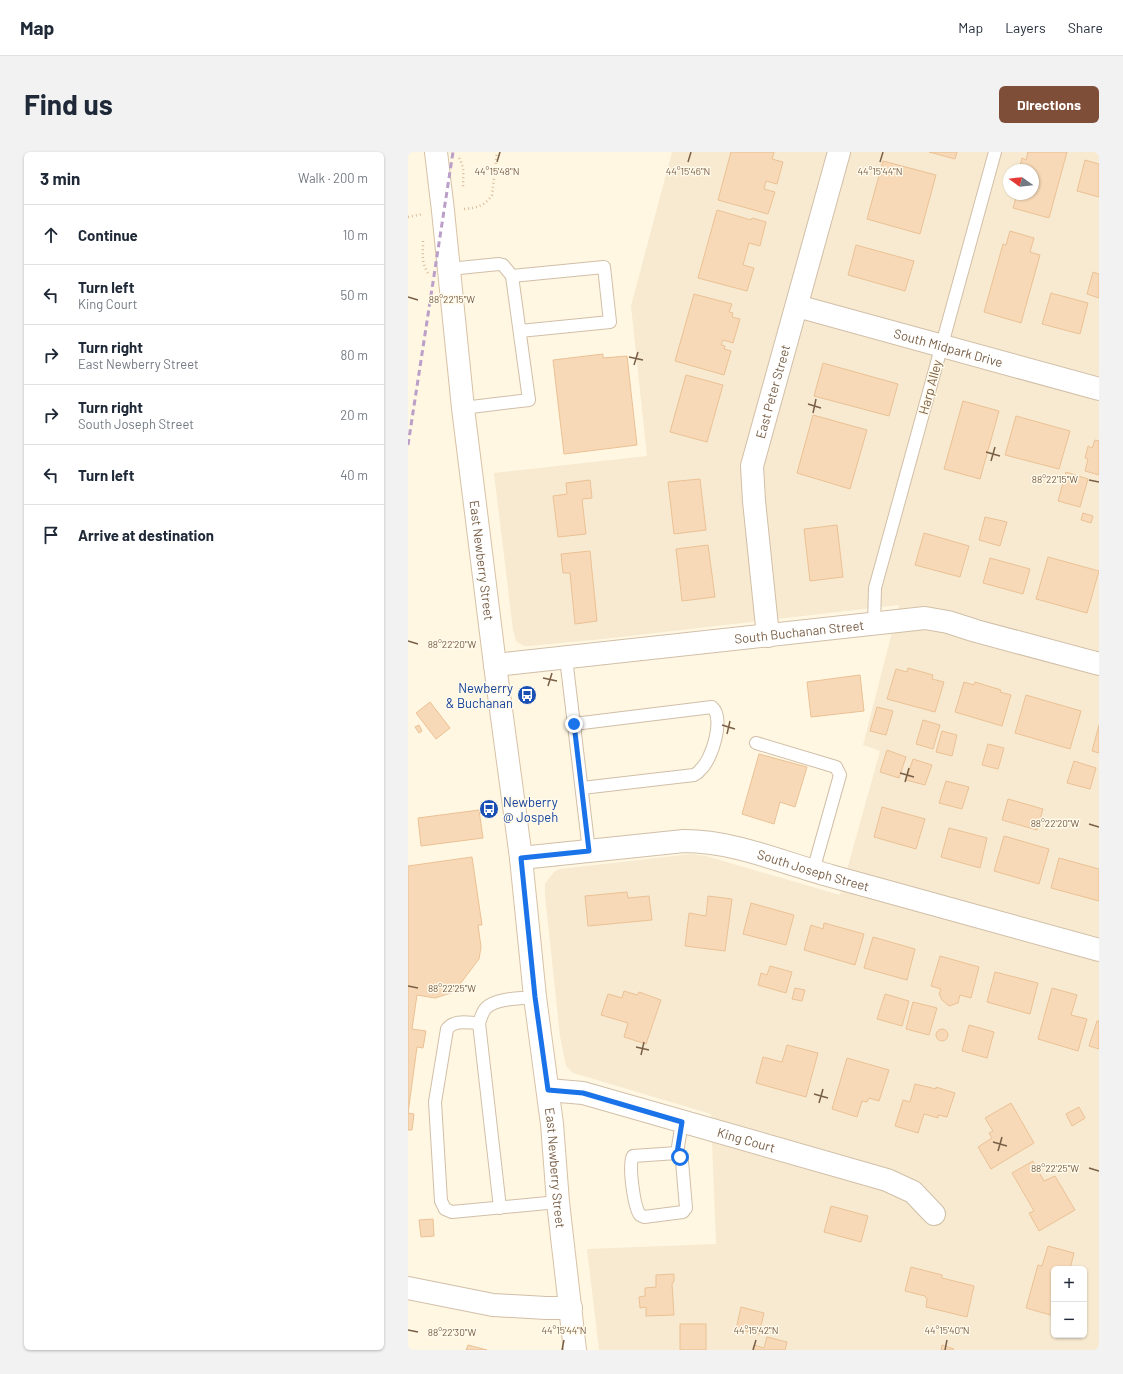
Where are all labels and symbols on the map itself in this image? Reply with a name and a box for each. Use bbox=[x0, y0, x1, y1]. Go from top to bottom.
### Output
north arrow bbox=[1003, 164, 1039, 200]
text: 44°15'48"N bbox=[475, 165, 519, 177]
text: 44°15'46"N bbox=[666, 165, 710, 177]
text: 44°15'44"N bbox=[858, 165, 902, 177]
text: 88°22'15"W bbox=[429, 293, 475, 305]
street label: South Midpark Drive bbox=[892, 325, 1005, 370]
street label: East Peter Street bbox=[752, 343, 793, 440]
street label: Harp Alley bbox=[915, 358, 945, 416]
text: 88°22'15"W bbox=[1032, 473, 1078, 485]
street label: East Newberry Street bbox=[467, 499, 497, 621]
street label: South Buchanan Street bbox=[734, 617, 865, 647]
text: 88°22'20"W bbox=[428, 638, 477, 650]
place label: Newberry & Buchanan bbox=[446, 680, 513, 711]
bus stop icon: Newberry & Buchanan bbox=[516, 684, 538, 706]
route end bbox=[565, 715, 583, 733]
place label: Newberry @ Jospeh bbox=[503, 794, 558, 825]
bus stop icon: Newberry @ Jospeh bbox=[478, 798, 500, 820]
text: 88°22'20"W bbox=[1031, 817, 1080, 829]
street label: South Joseph Street bbox=[755, 846, 871, 894]
text: 88°22'25"W bbox=[428, 982, 476, 994]
street label: East Newberry Street bbox=[542, 1107, 569, 1229]
street label: King Court bbox=[716, 1124, 777, 1156]
route start bbox=[671, 1148, 689, 1166]
text: 88°22'25"W bbox=[1031, 1162, 1079, 1174]
text: 44°15'44"N bbox=[542, 1324, 586, 1336]
text: 44°15'42"N bbox=[734, 1324, 778, 1336]
text: 44°15'40"N bbox=[924, 1324, 970, 1336]
text: 88°22'30"W bbox=[428, 1326, 476, 1338]

